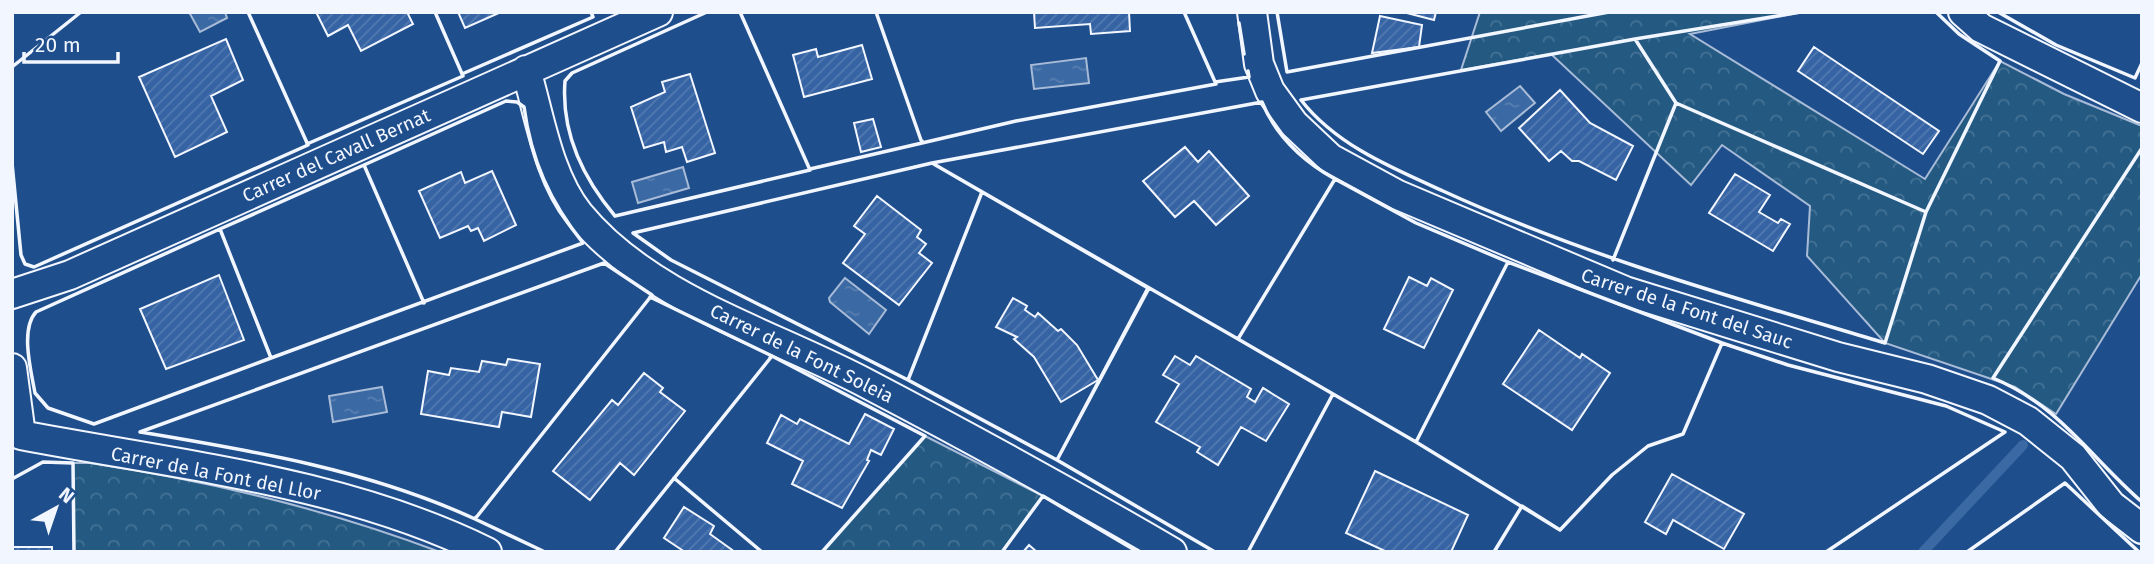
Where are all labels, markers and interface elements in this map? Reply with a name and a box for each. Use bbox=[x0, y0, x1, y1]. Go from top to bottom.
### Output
scale bar bbox=[24, 21, 119, 65]
text: 20 m bbox=[35, 32, 81, 58]
street label: Carrer del Cavall Bernat bbox=[239, 104, 434, 207]
street label: Carrer de la Font del Sauc bbox=[1578, 263, 1796, 354]
street label: Carrer de la Font Soleia bbox=[706, 299, 897, 408]
street label: Carrer de la Font del Llor bbox=[109, 442, 324, 505]
north arrow bbox=[21, 473, 91, 543]
text: N bbox=[54, 482, 79, 508]

